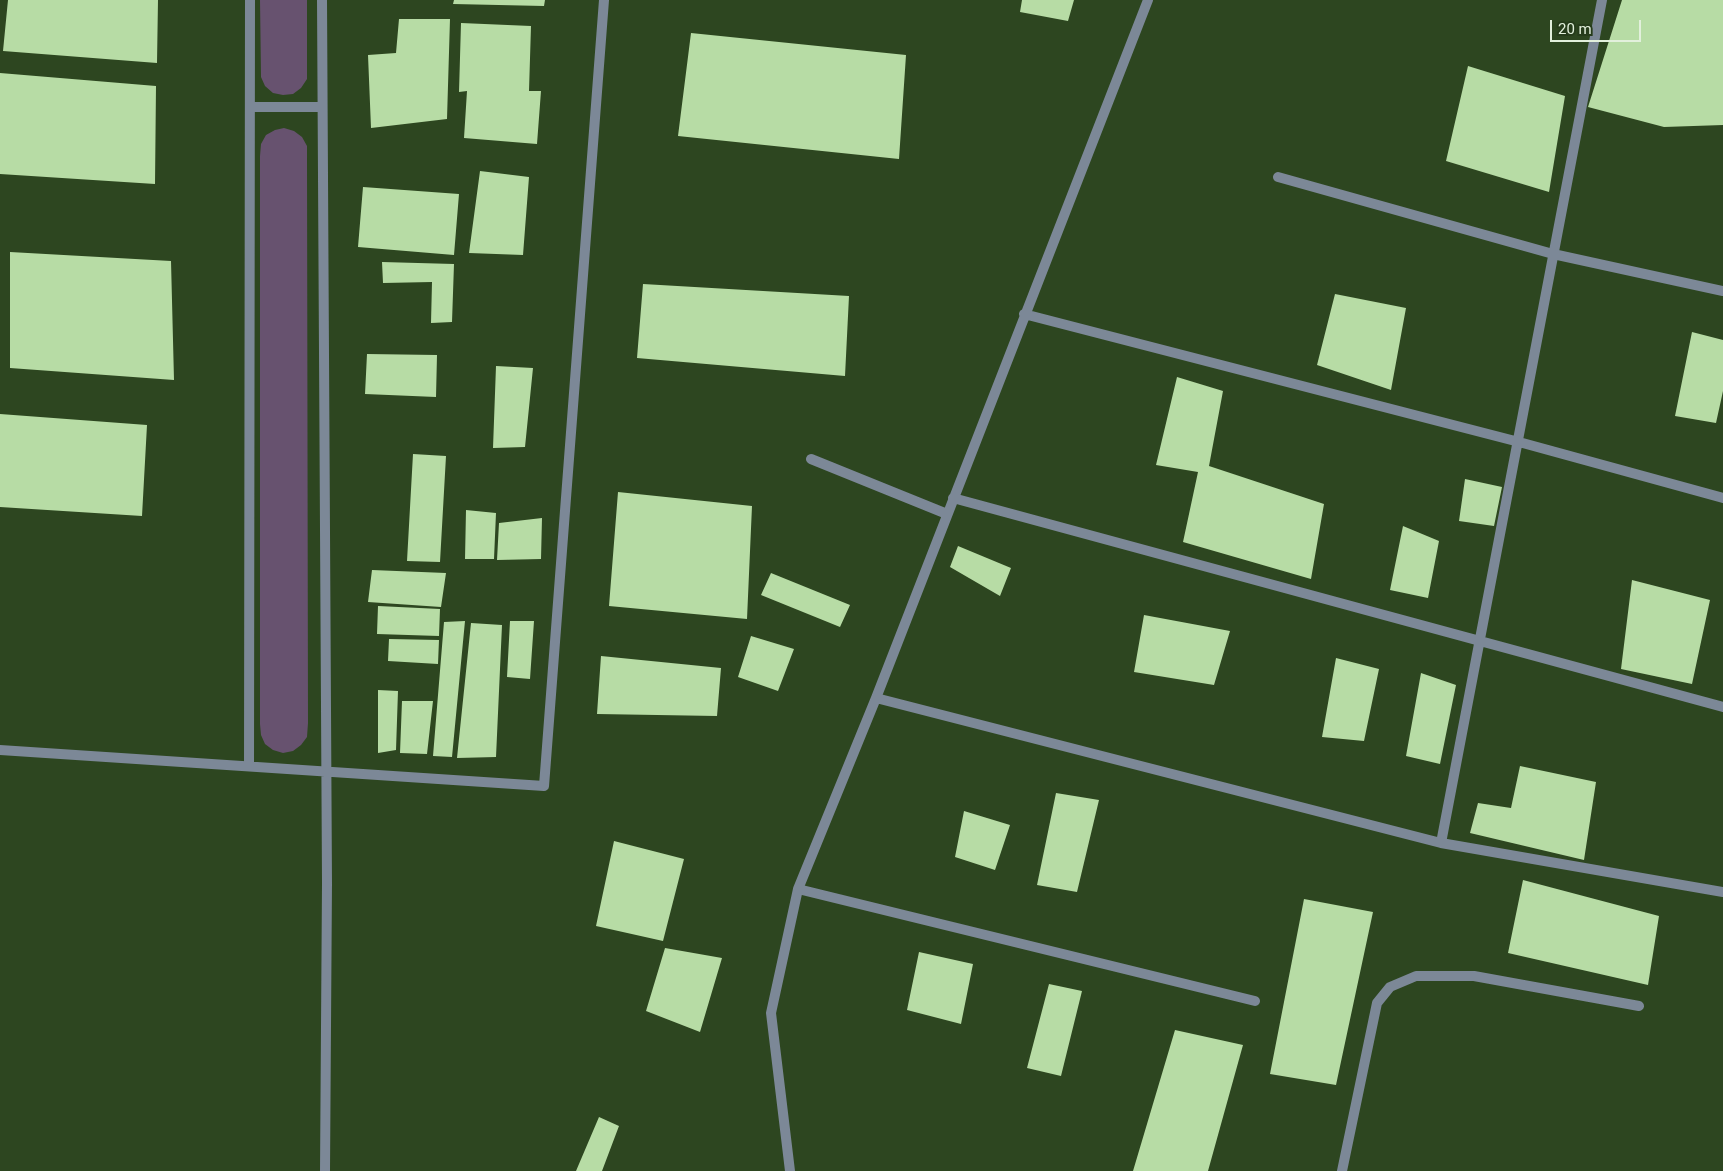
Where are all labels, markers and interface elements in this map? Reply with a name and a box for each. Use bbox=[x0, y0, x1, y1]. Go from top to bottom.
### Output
scale bar bbox=[1553, 10, 1644, 42]
text: 20 m bbox=[1558, 20, 1592, 38]

